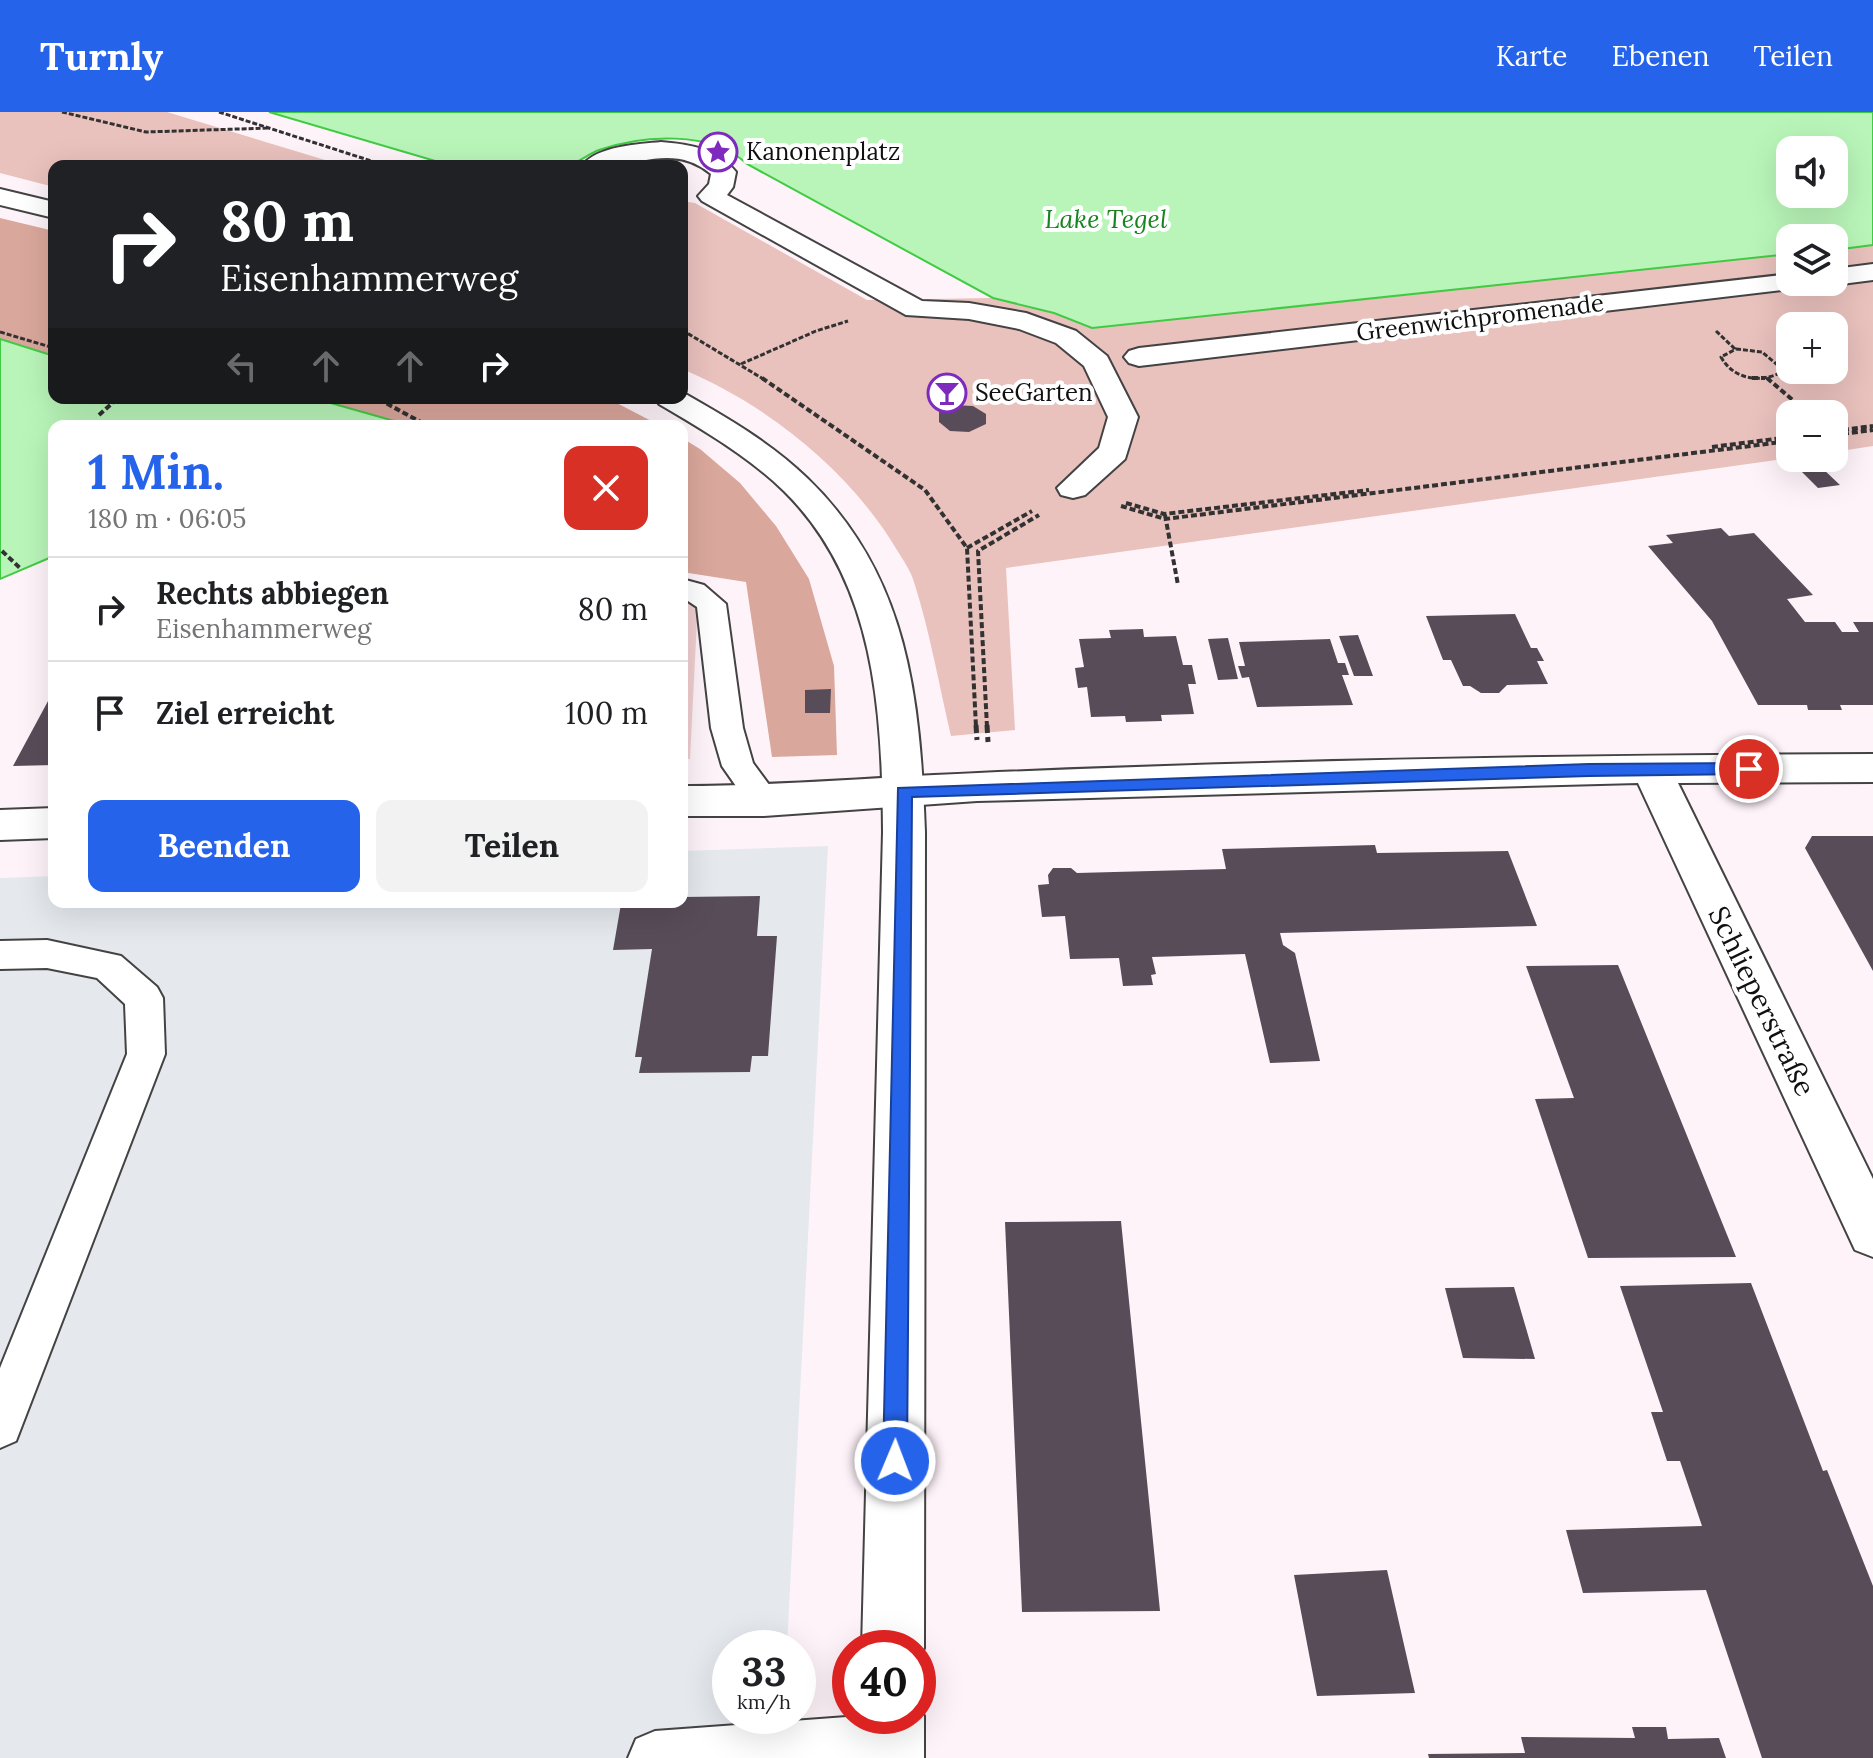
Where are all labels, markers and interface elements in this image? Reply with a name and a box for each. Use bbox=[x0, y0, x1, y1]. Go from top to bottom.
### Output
text: Turnly bbox=[40, 32, 163, 80]
text: Karte bbox=[1496, 38, 1568, 74]
text: Ebenen bbox=[1612, 38, 1710, 74]
text: Teilen bbox=[1754, 38, 1833, 74]
place icon: Kanonenplatz bbox=[697, 131, 739, 173]
place label: Kanonenplatz bbox=[746, 136, 900, 167]
map controls bbox=[1776, 136, 1848, 472]
button: sound bbox=[1776, 136, 1848, 208]
text: 80 m bbox=[220, 185, 354, 256]
icon: right bbox=[88, 192, 192, 296]
water label: Lake Tegel bbox=[1045, 202, 1168, 235]
button: layers bbox=[1776, 224, 1848, 296]
text: Eisenhammerweg bbox=[220, 255, 518, 301]
street label: Greenwichpromenade bbox=[1354, 287, 1605, 348]
button: + bbox=[1776, 312, 1848, 384]
icon: left bbox=[220, 344, 264, 388]
icon: ahead bbox=[304, 344, 348, 388]
icon: ahead bbox=[388, 344, 432, 388]
icon: right bbox=[472, 344, 516, 388]
bar icon: SeeGarten bbox=[926, 372, 968, 414]
place label: SeeGarten bbox=[975, 377, 1093, 408]
button: − bbox=[1776, 400, 1848, 472]
text: 1 Min. bbox=[88, 441, 224, 502]
button: close bbox=[564, 446, 648, 530]
text: 180 m · 06:05 bbox=[88, 502, 246, 535]
text: Rechts abbiegen bbox=[156, 574, 389, 612]
icon: right bbox=[88, 587, 132, 631]
text: 80 m bbox=[578, 590, 648, 628]
text: Eisenhammerweg bbox=[156, 612, 371, 645]
icon: arrive bbox=[88, 691, 132, 735]
text: Ziel erreicht bbox=[156, 694, 334, 732]
text: 100 m bbox=[565, 694, 648, 732]
pin bbox=[1715, 735, 1783, 803]
icon: arrive bbox=[1727, 747, 1771, 791]
button: Beenden bbox=[88, 800, 360, 892]
button: Teilen bbox=[376, 800, 648, 892]
street label: Schlieperstraße bbox=[1701, 900, 1823, 1102]
position arrow bbox=[853, 1419, 937, 1503]
speed limit sign: 40 bbox=[832, 1630, 936, 1734]
text: 33 bbox=[742, 1646, 786, 1697]
text: km/h bbox=[737, 1689, 791, 1714]

